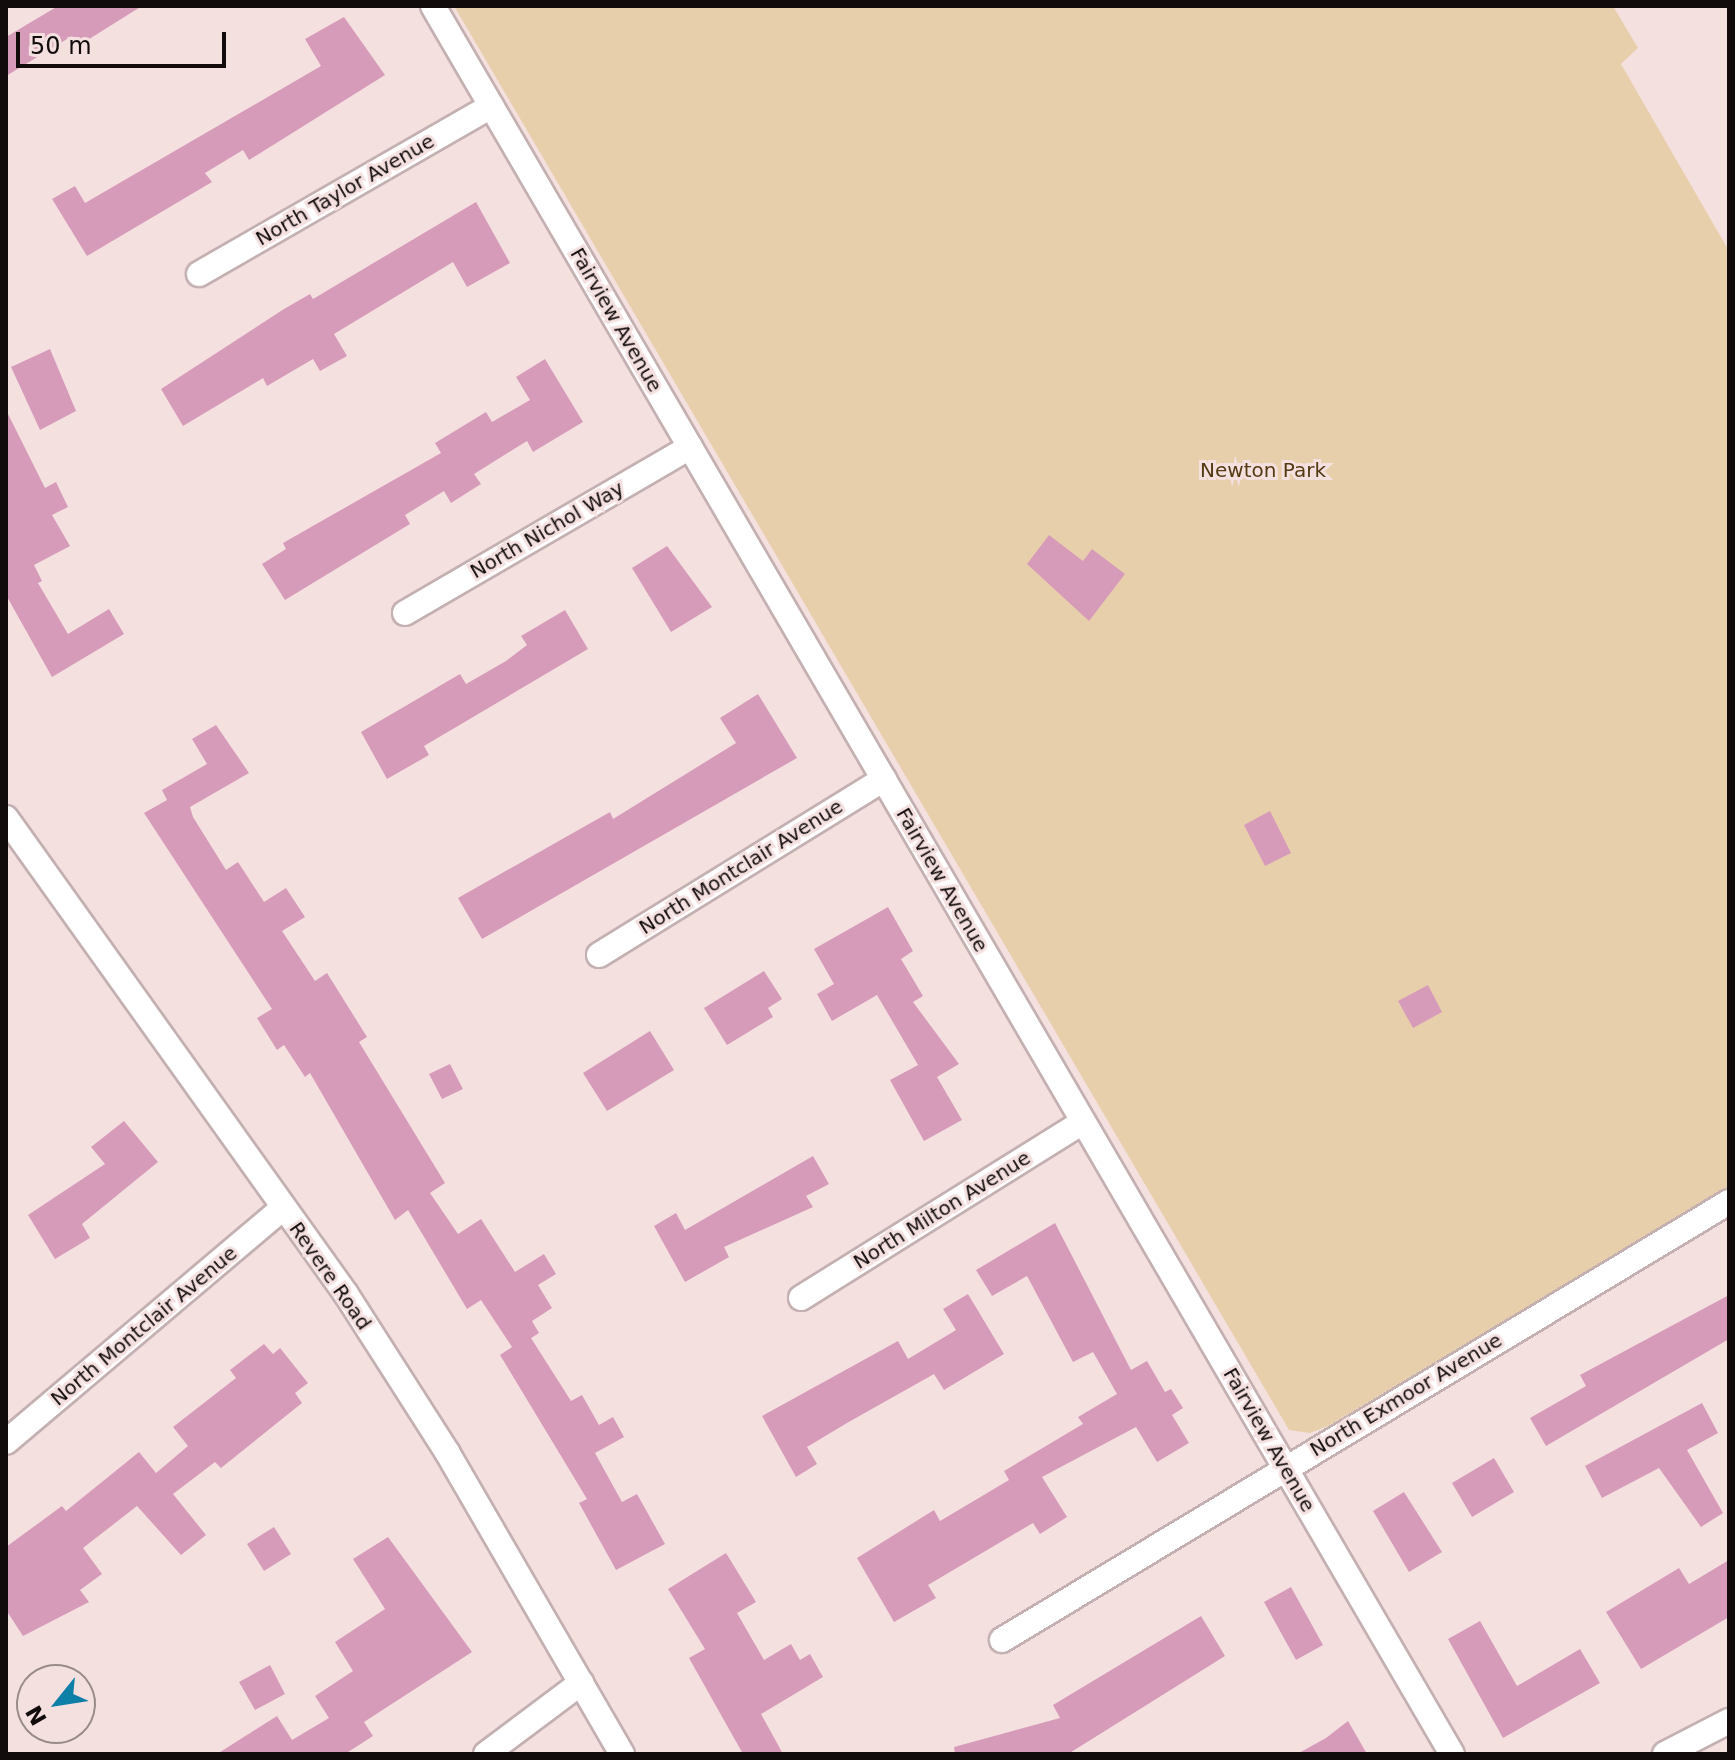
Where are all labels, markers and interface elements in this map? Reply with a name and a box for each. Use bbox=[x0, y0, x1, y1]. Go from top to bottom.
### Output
scale bar bbox=[20, 16, 230, 66]
text: 50 m bbox=[30, 32, 92, 60]
street label: North Taylor Avenue bbox=[252, 129, 438, 251]
street label: Fairview Avenue bbox=[565, 244, 667, 396]
park label: Newton Park bbox=[1200, 458, 1326, 482]
street label: North Nichol Way bbox=[466, 476, 628, 584]
street label: North Montclair Avenue bbox=[635, 794, 847, 940]
street label: Fairview Avenue bbox=[891, 804, 993, 956]
street label: North Milton Avenue bbox=[849, 1146, 1035, 1274]
street label: Revere Road bbox=[284, 1217, 376, 1335]
street label: North Montclair Avenue bbox=[46, 1241, 242, 1411]
street label: North Exmoor Avenue bbox=[1306, 1328, 1506, 1462]
street label: Fairview Avenue bbox=[1218, 1364, 1320, 1516]
north arrow bbox=[16, 1664, 96, 1744]
text: N bbox=[21, 1701, 52, 1729]

